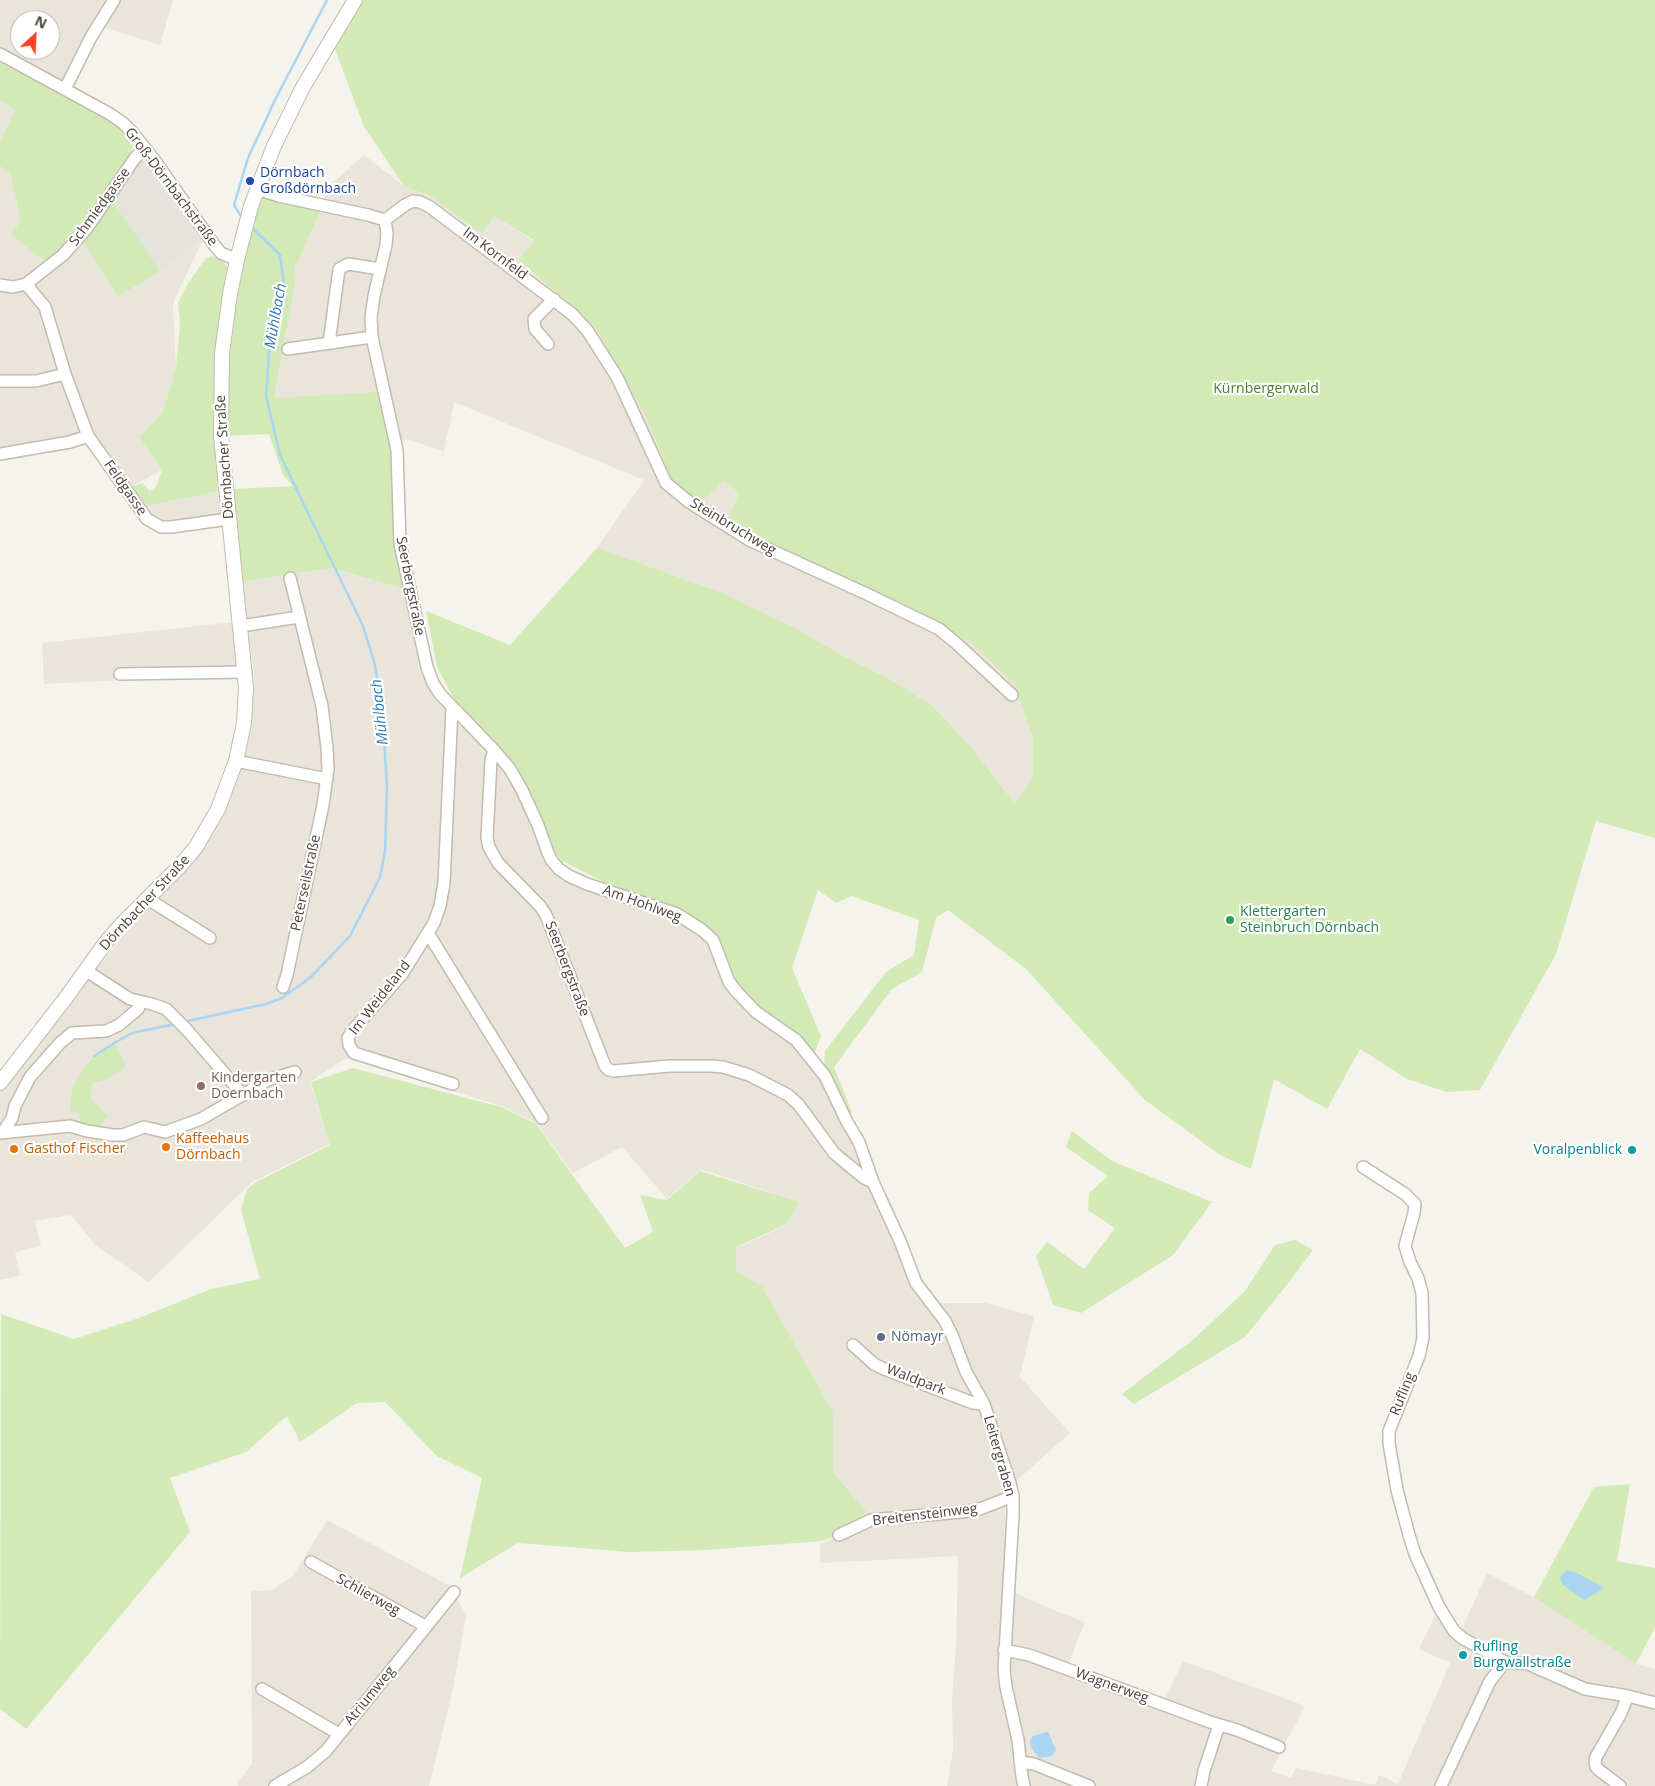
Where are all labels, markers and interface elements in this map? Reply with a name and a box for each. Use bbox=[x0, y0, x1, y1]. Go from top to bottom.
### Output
north arrow bbox=[10, 10, 60, 60]
text: N bbox=[32, 11, 50, 33]
street label: Groß-Dörnbachstraße bbox=[121, 125, 221, 249]
street label: Schmiedgasse bbox=[66, 165, 134, 249]
place label: Dörnbach Großdörnbach bbox=[260, 165, 356, 198]
marker: Dörnbach Großdörnbach bbox=[244, 175, 256, 187]
street label: Im Kornfeld bbox=[459, 224, 531, 284]
water label: Mühlbach bbox=[261, 282, 291, 350]
park label: Kürnbergerwald bbox=[1213, 381, 1319, 397]
street label: Dörnbacher Straße bbox=[212, 394, 238, 520]
street label: Feldgasse bbox=[100, 457, 150, 519]
street label: Steinbruchweg bbox=[687, 495, 779, 559]
street label: Seerbergstraße bbox=[392, 535, 428, 637]
water label: Mühlbach bbox=[368, 678, 392, 746]
street label: Peterseilstraße bbox=[288, 833, 324, 933]
street label: Dörnbacher Straße bbox=[96, 852, 194, 954]
street label: Am Hohlweg bbox=[600, 882, 684, 926]
place label: Klettergarten Steinbruch Dörnbach bbox=[1240, 904, 1379, 936]
marker: Klettergarten Steinbruch Dörnbach bbox=[1224, 914, 1236, 926]
street label: Seerbergstraße bbox=[541, 919, 593, 1019]
street label: Im Weideland bbox=[346, 957, 414, 1039]
place label: Kindergarten Doernbach bbox=[211, 1070, 296, 1102]
marker: Kindergarten Doernbach bbox=[195, 1080, 207, 1092]
place label: Kaffeehaus Dörnbach bbox=[176, 1131, 249, 1164]
place label: Gasthof Fischer bbox=[24, 1141, 125, 1157]
marker: Kaffeehaus Dörnbach bbox=[160, 1141, 172, 1153]
place label: Voralpenblick bbox=[1533, 1142, 1622, 1158]
marker: Gasthof Fischer bbox=[8, 1143, 20, 1155]
marker: Voralpenblick bbox=[1626, 1144, 1638, 1156]
place label: Nömayr bbox=[891, 1329, 943, 1345]
marker: Nömayr bbox=[875, 1331, 887, 1343]
street label: Waldpark bbox=[884, 1361, 948, 1399]
street label: Rufling bbox=[1387, 1370, 1419, 1418]
street label: Leitergraben bbox=[979, 1414, 1019, 1498]
street label: Breitensteinweg bbox=[872, 1500, 978, 1530]
street label: Schlierweg bbox=[333, 1571, 403, 1619]
place label: Rufling Burgwallstraße bbox=[1473, 1639, 1571, 1671]
marker: Rufling Burgwallstraße bbox=[1457, 1649, 1469, 1661]
street label: Atriumweg bbox=[341, 1663, 399, 1729]
street label: Wagnerweg bbox=[1073, 1665, 1151, 1707]

